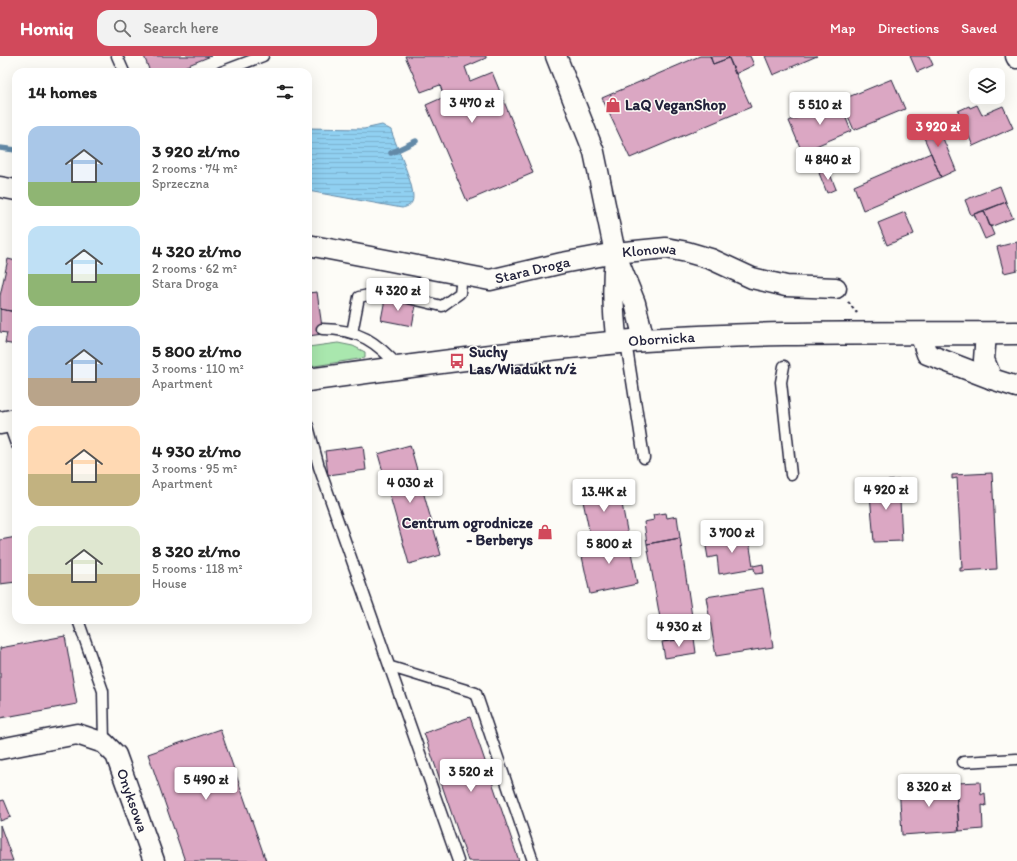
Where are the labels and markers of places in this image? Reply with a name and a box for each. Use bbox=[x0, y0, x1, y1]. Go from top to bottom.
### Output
pin: 3 470 zł bbox=[431, 90, 513, 124]
pin: 5 510 zł bbox=[779, 92, 861, 126]
shop icon: LaQ VeganShop bbox=[604, 96, 622, 114]
place label: LaQ VeganShop bbox=[625, 96, 726, 115]
pin: 3 920 zł bbox=[897, 114, 979, 148]
pin: 4 840 zł bbox=[787, 147, 869, 181]
pin: 4 320 zł bbox=[357, 278, 439, 312]
place label: Suchy Las/Wiadukt n/ż bbox=[469, 343, 578, 378]
bus stop icon: Suchy Las/Wiadukt n/ż bbox=[448, 352, 466, 370]
pin: 4 030 zł bbox=[369, 470, 451, 504]
pin: 4 920 zł bbox=[845, 477, 927, 511]
pin: 13.4K zł bbox=[563, 479, 645, 513]
place label: Centrum ogrodnicze - Berberys bbox=[402, 514, 533, 550]
pin: 3 700 zł bbox=[691, 520, 773, 554]
shop icon: Centrum ogrodnicze - Berberys bbox=[536, 523, 554, 541]
pin: 5 800 zł bbox=[568, 531, 650, 565]
pin: 4 930 zł bbox=[638, 614, 720, 648]
pin: 3 520 zł bbox=[430, 759, 512, 793]
pin: 5 490 zł bbox=[165, 767, 247, 801]
pin: 8 320 zł bbox=[888, 774, 970, 808]

